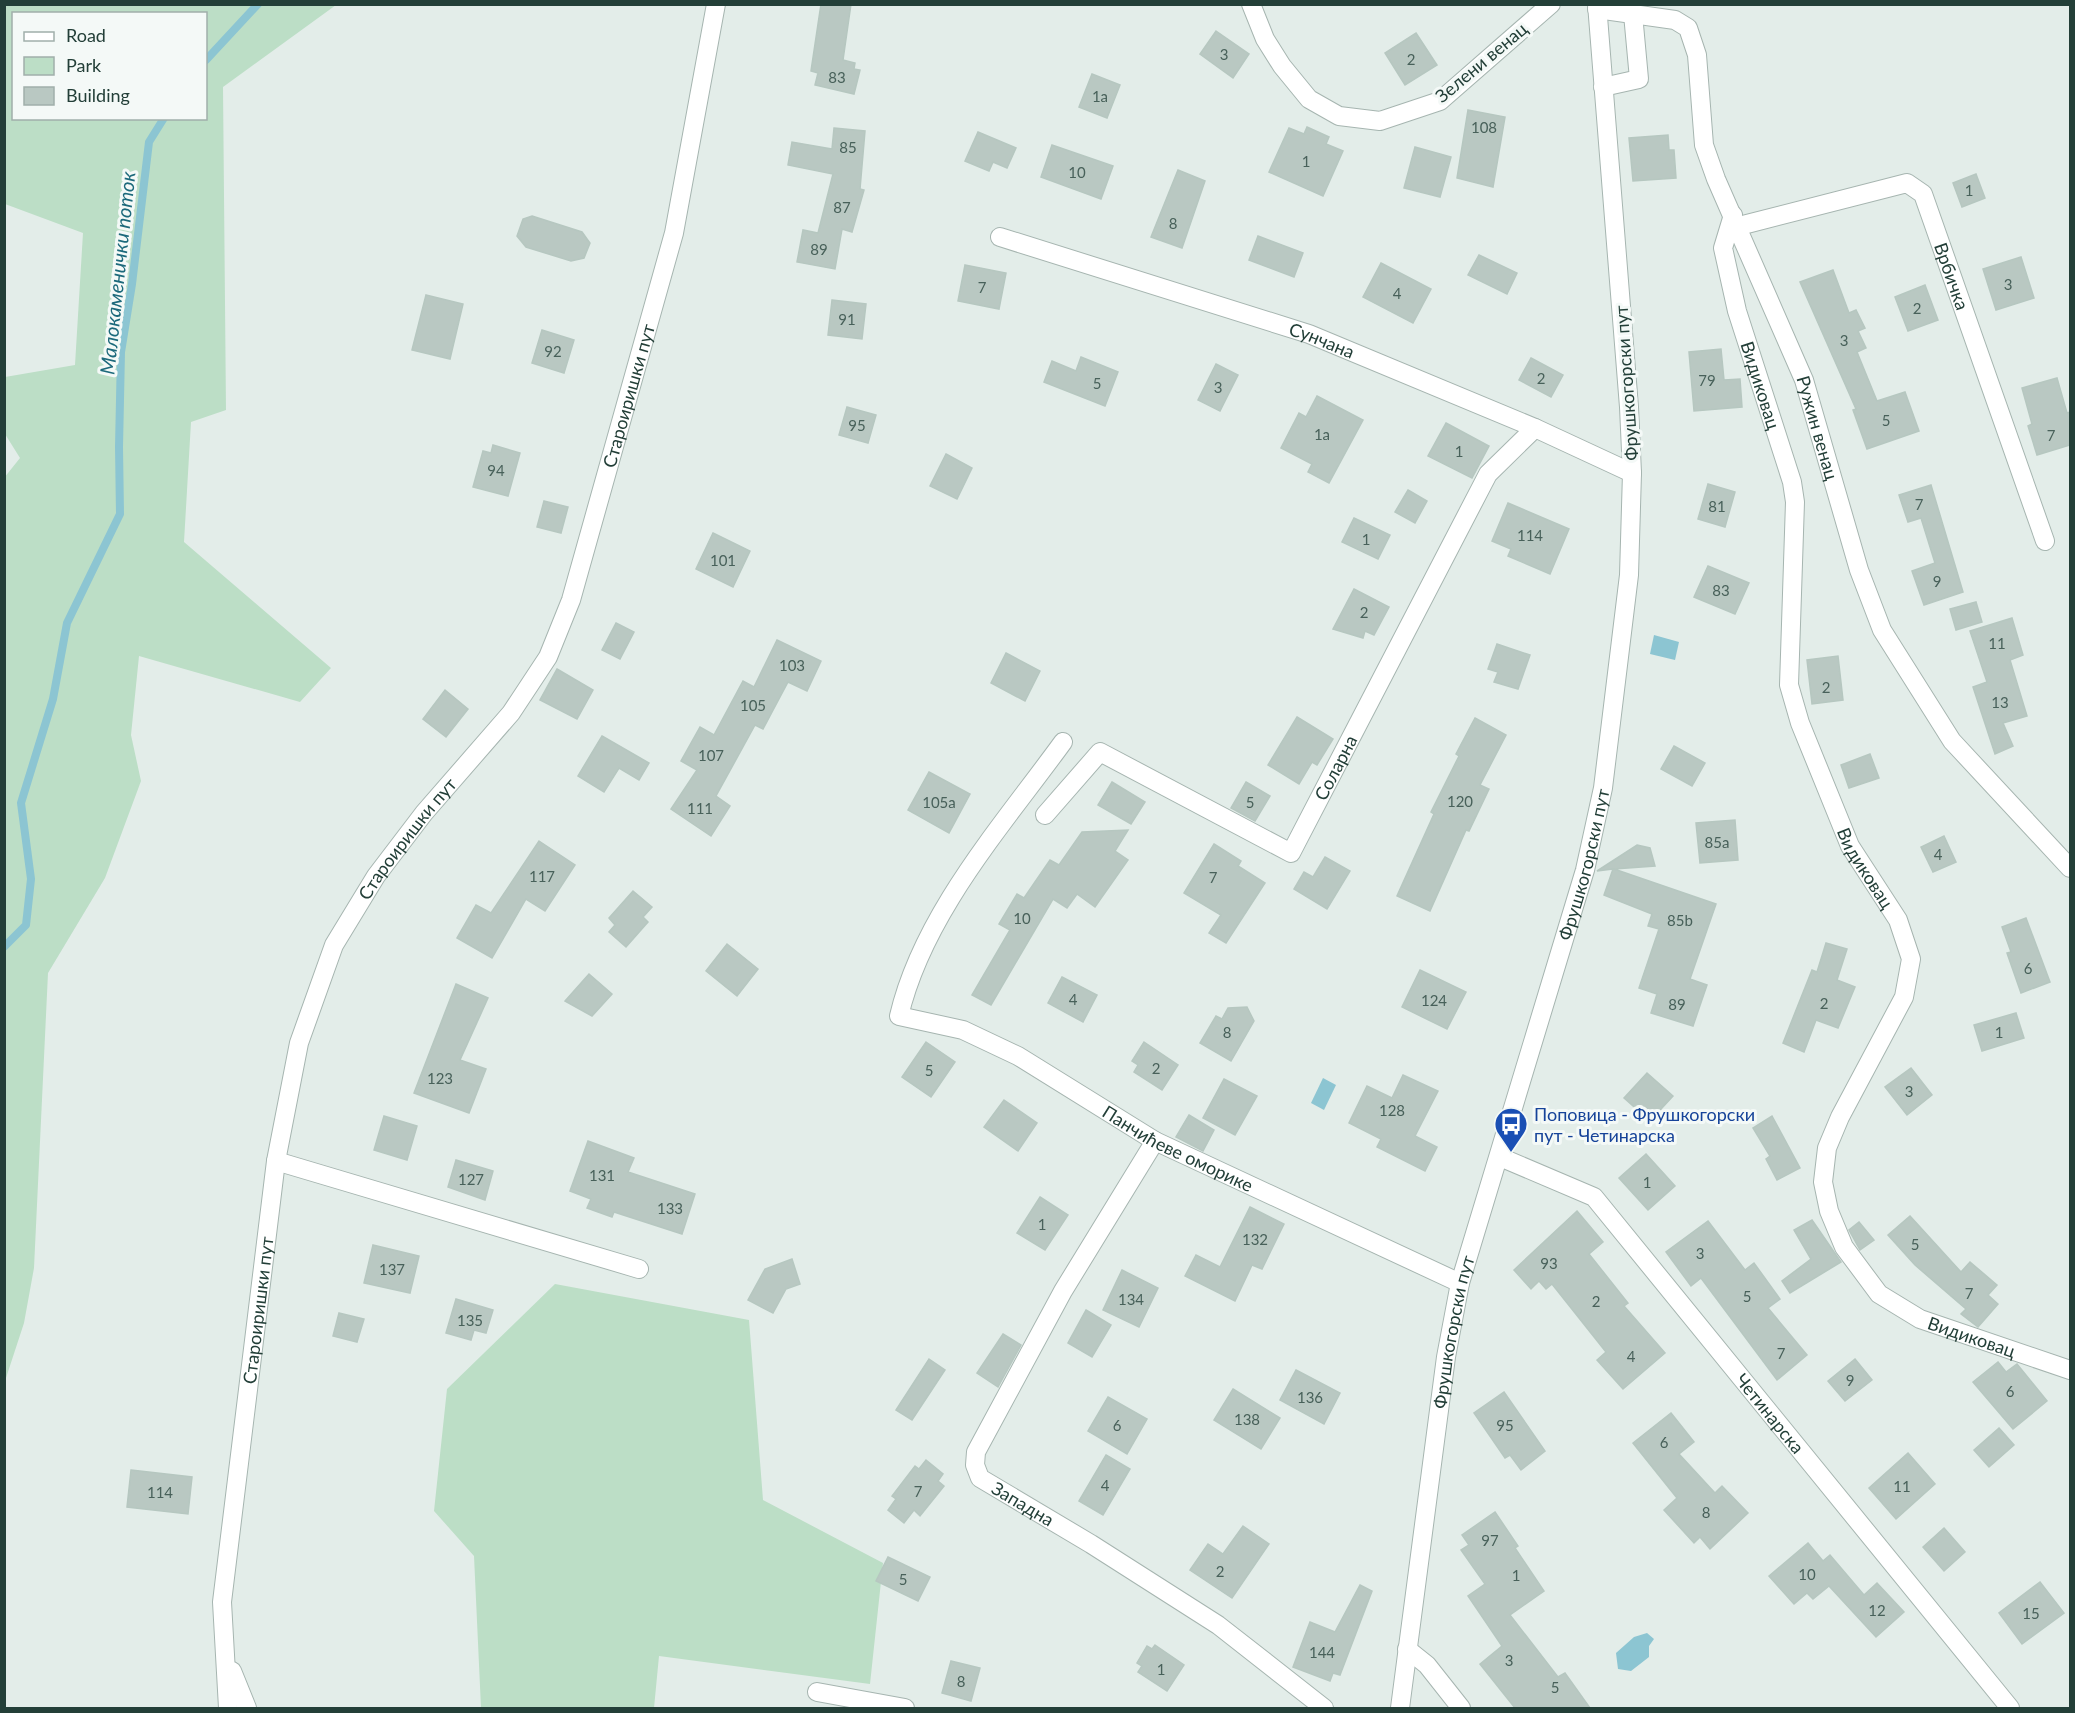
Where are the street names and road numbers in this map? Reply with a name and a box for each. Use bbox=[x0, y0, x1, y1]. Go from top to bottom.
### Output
street label: Зелени венац bbox=[1431, 17, 1532, 107]
street label: Врбичка bbox=[1930, 240, 1974, 313]
street label: Фрушкогорски пут bbox=[1610, 305, 1642, 461]
street label: Сунчана bbox=[1287, 317, 1358, 363]
street label: Староиришки пут bbox=[598, 321, 659, 470]
street label: Видиковац bbox=[1736, 338, 1785, 432]
street label: Ружин венац bbox=[1792, 373, 1843, 483]
street label: Соларна bbox=[1309, 731, 1361, 804]
street label: Староиришки пут bbox=[353, 773, 461, 904]
street label: Фрушкогорски пут bbox=[1553, 786, 1614, 943]
street label: Видиковац bbox=[1833, 824, 1899, 913]
street label: Панчићеве оморике bbox=[1099, 1100, 1257, 1196]
street label: Староиришки пут bbox=[238, 1235, 278, 1385]
street label: Фрушкогорски пут bbox=[1428, 1252, 1479, 1410]
street label: Видиковац bbox=[1925, 1311, 2019, 1362]
street label: Четинарска bbox=[1731, 1369, 1809, 1458]
street label: Западна bbox=[988, 1477, 1058, 1531]

